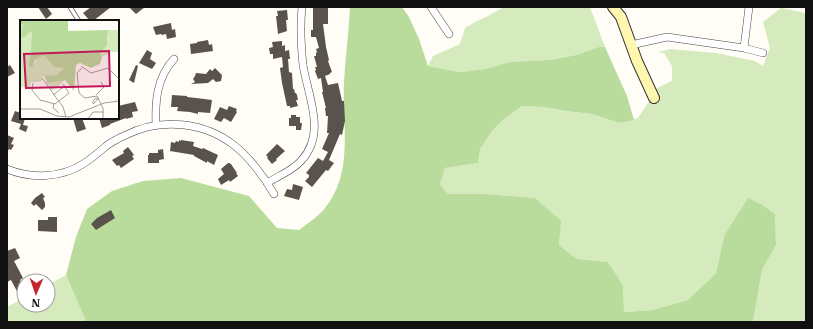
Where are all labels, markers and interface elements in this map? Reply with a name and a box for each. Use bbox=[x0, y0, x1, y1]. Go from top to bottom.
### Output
inset map bbox=[20, 20, 119, 119]
north arrow bbox=[16, 273, 56, 313]
text: N bbox=[31, 296, 40, 310]

